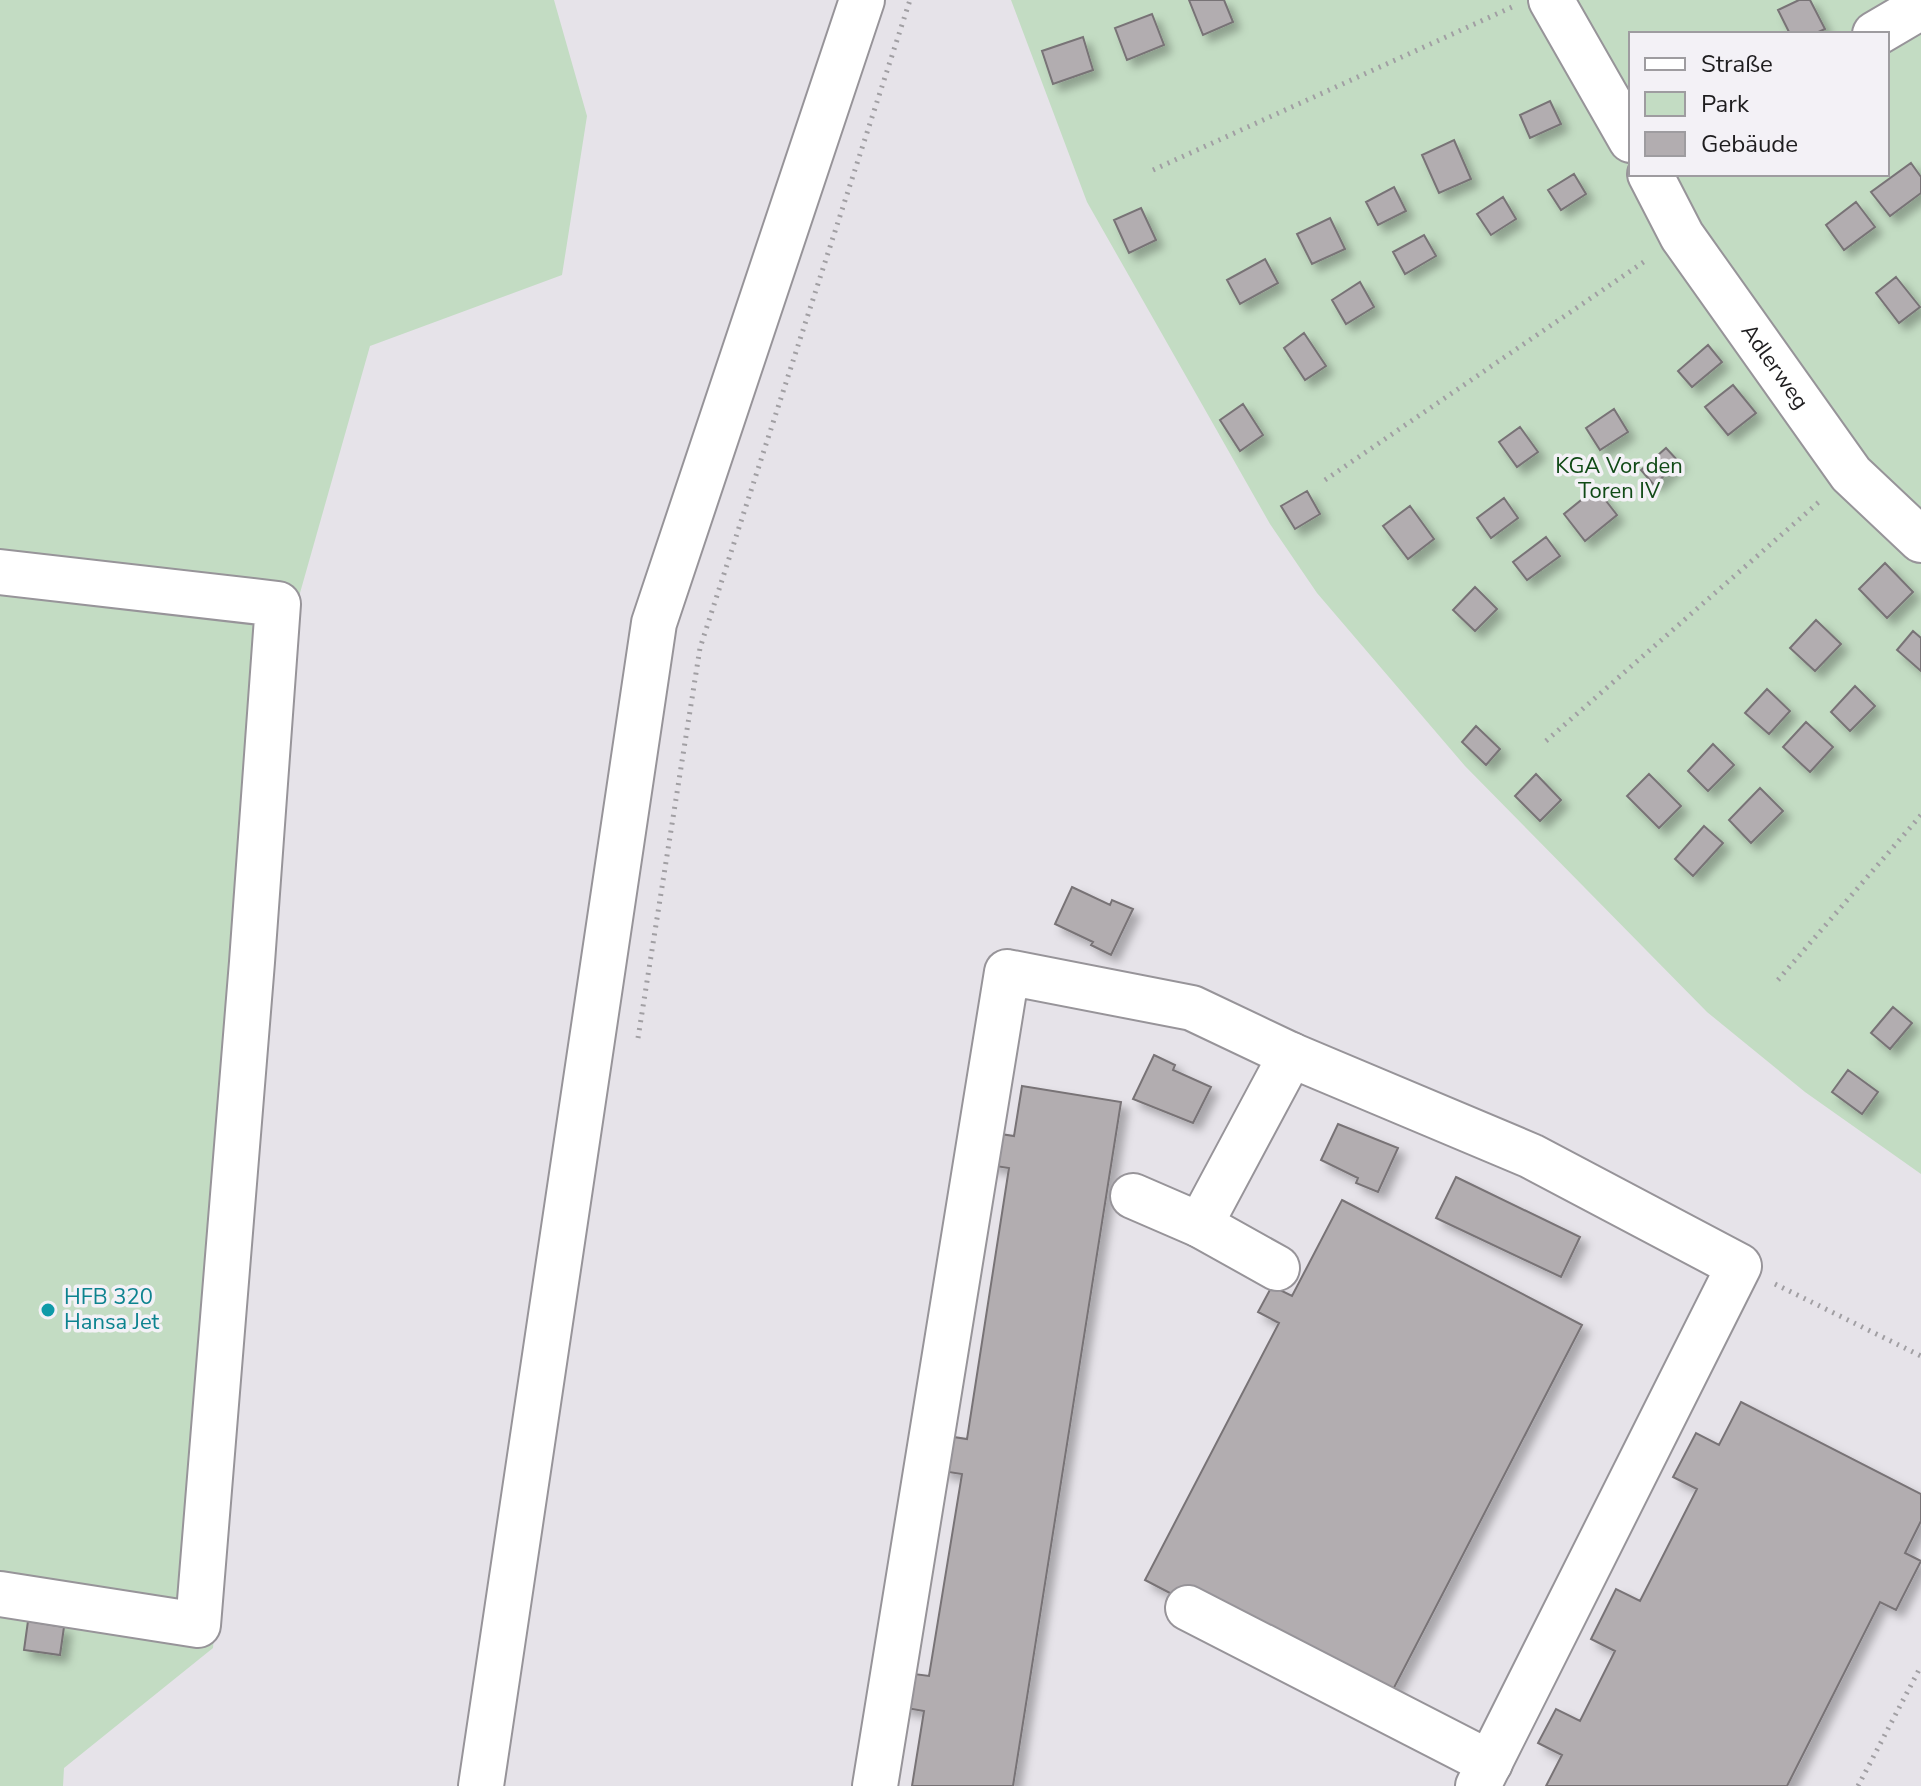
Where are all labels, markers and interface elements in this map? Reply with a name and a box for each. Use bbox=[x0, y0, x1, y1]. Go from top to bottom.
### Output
legend bbox=[1629, 32, 1889, 176]
text: Straße bbox=[1701, 48, 1773, 80]
text: Park bbox=[1701, 88, 1750, 120]
text: Gebäude bbox=[1701, 128, 1798, 160]
street label: Adlerweg bbox=[1734, 318, 1815, 415]
park label: KGA Vor den Toren IV bbox=[1555, 451, 1683, 506]
place label: HFB 320 Hansa Jet bbox=[64, 1282, 160, 1337]
marker: HFB 320 Hansa Jet bbox=[39, 1301, 57, 1319]

